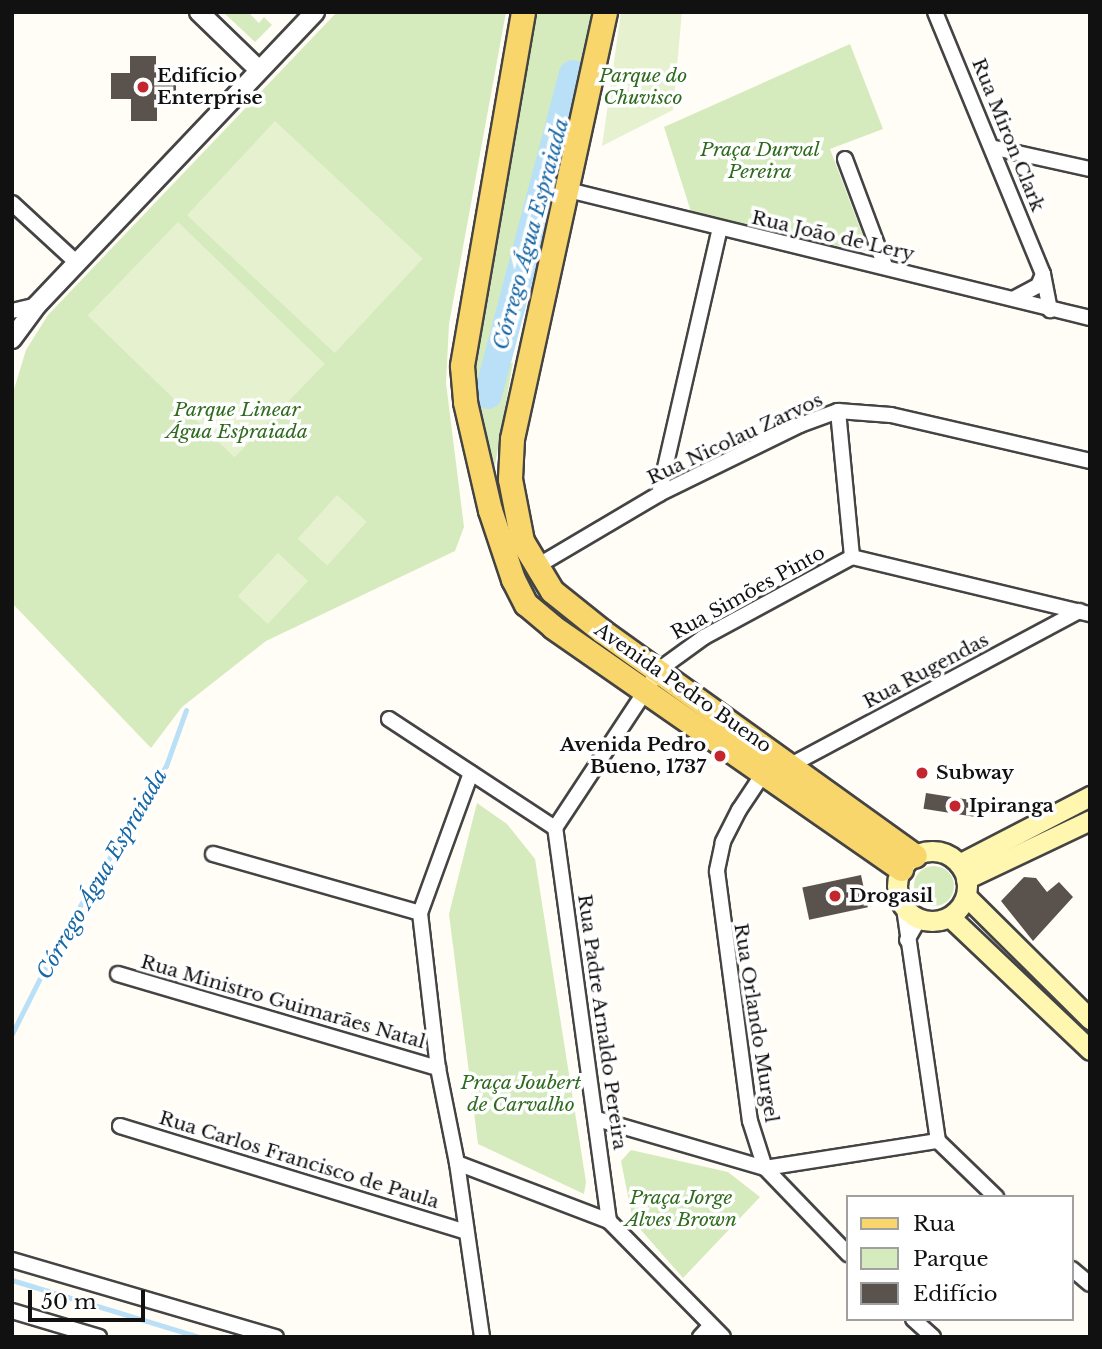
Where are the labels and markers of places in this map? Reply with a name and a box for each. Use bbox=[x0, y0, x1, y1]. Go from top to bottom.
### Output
place label: Edifício Enterprise bbox=[157, 65, 263, 109]
marker: Edifício Enterprise bbox=[135, 79, 151, 95]
place label: Avenida Pedro Bueno, 1737 bbox=[560, 734, 706, 778]
marker: Avenida Pedro Bueno, 1737 bbox=[712, 748, 728, 764]
place label: Subway bbox=[936, 762, 1014, 784]
marker: Subway bbox=[914, 765, 930, 781]
place label: Ipiranga bbox=[969, 795, 1054, 817]
marker: Ipiranga bbox=[947, 798, 963, 814]
place label: Drogasil bbox=[849, 885, 933, 907]
marker: Drogasil bbox=[827, 888, 843, 904]

